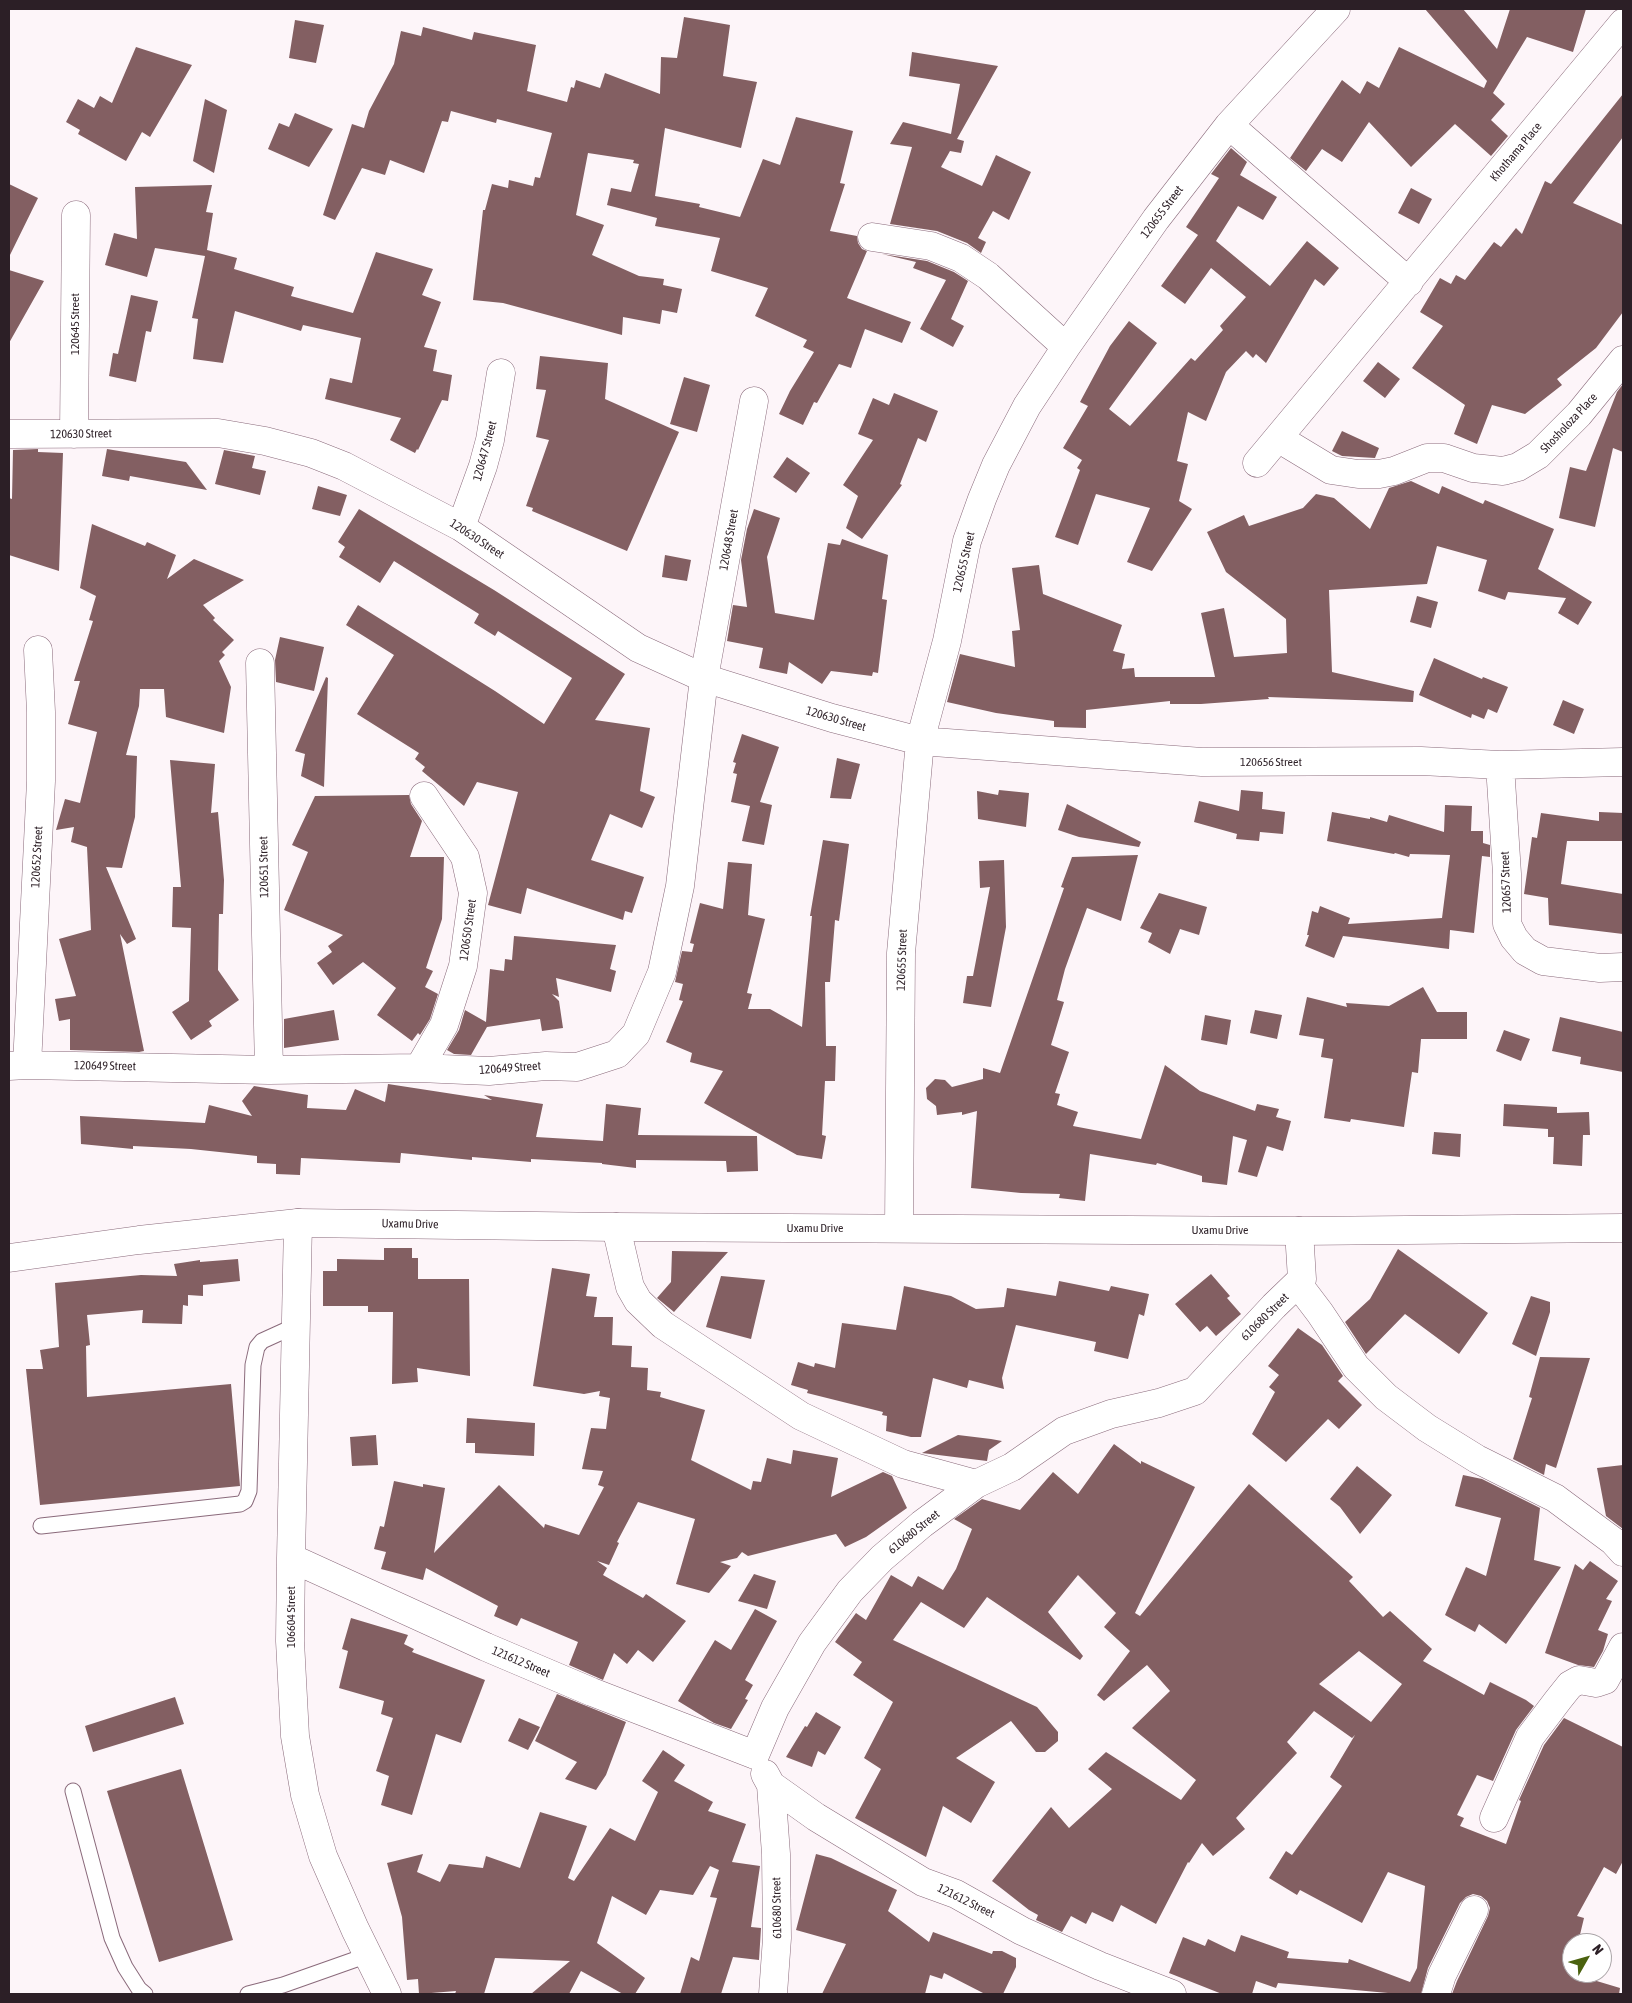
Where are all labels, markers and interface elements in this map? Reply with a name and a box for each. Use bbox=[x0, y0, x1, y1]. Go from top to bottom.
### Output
street label: Khothama Place bbox=[1487, 120, 1545, 184]
street label: 120655 Street bbox=[1138, 183, 1186, 241]
street label: 120645 Street bbox=[68, 293, 82, 355]
street label: Shosholoza Place bbox=[1538, 390, 1600, 456]
street label: 120647 Street bbox=[470, 419, 500, 483]
street label: 120630 Street bbox=[50, 426, 112, 442]
street label: 120648 Street bbox=[717, 508, 741, 572]
street label: 120630 Street bbox=[447, 516, 507, 562]
street label: 120655 Street bbox=[950, 530, 978, 594]
street label: 120630 Street bbox=[804, 704, 868, 734]
street label: 120656 Street bbox=[1240, 755, 1302, 769]
street label: 120652 Street bbox=[28, 826, 46, 888]
street label: 120651 Street bbox=[256, 836, 272, 898]
street label: 120657 Street bbox=[1498, 851, 1514, 913]
street label: 120650 Street bbox=[457, 898, 479, 962]
street label: 120655 Street bbox=[894, 929, 910, 991]
street label: 120649 Street bbox=[74, 1058, 136, 1074]
street label: 120649 Street bbox=[479, 1059, 541, 1077]
street label: Uxamu Drive bbox=[381, 1216, 439, 1232]
street label: Uxamu Drive bbox=[787, 1221, 843, 1235]
street label: Uxamu Drive bbox=[1192, 1223, 1248, 1237]
street label: 610680 Street bbox=[1238, 1290, 1292, 1344]
street label: 610680 Street bbox=[885, 1507, 943, 1557]
street label: 106604 Street bbox=[284, 1586, 298, 1648]
street label: 121612 Street bbox=[490, 1643, 552, 1681]
street label: 610680 Street bbox=[769, 1877, 785, 1939]
street label: 121612 Street bbox=[935, 1881, 997, 1921]
north arrow bbox=[1562, 1933, 1612, 1983]
text: N bbox=[1589, 1941, 1607, 1958]

